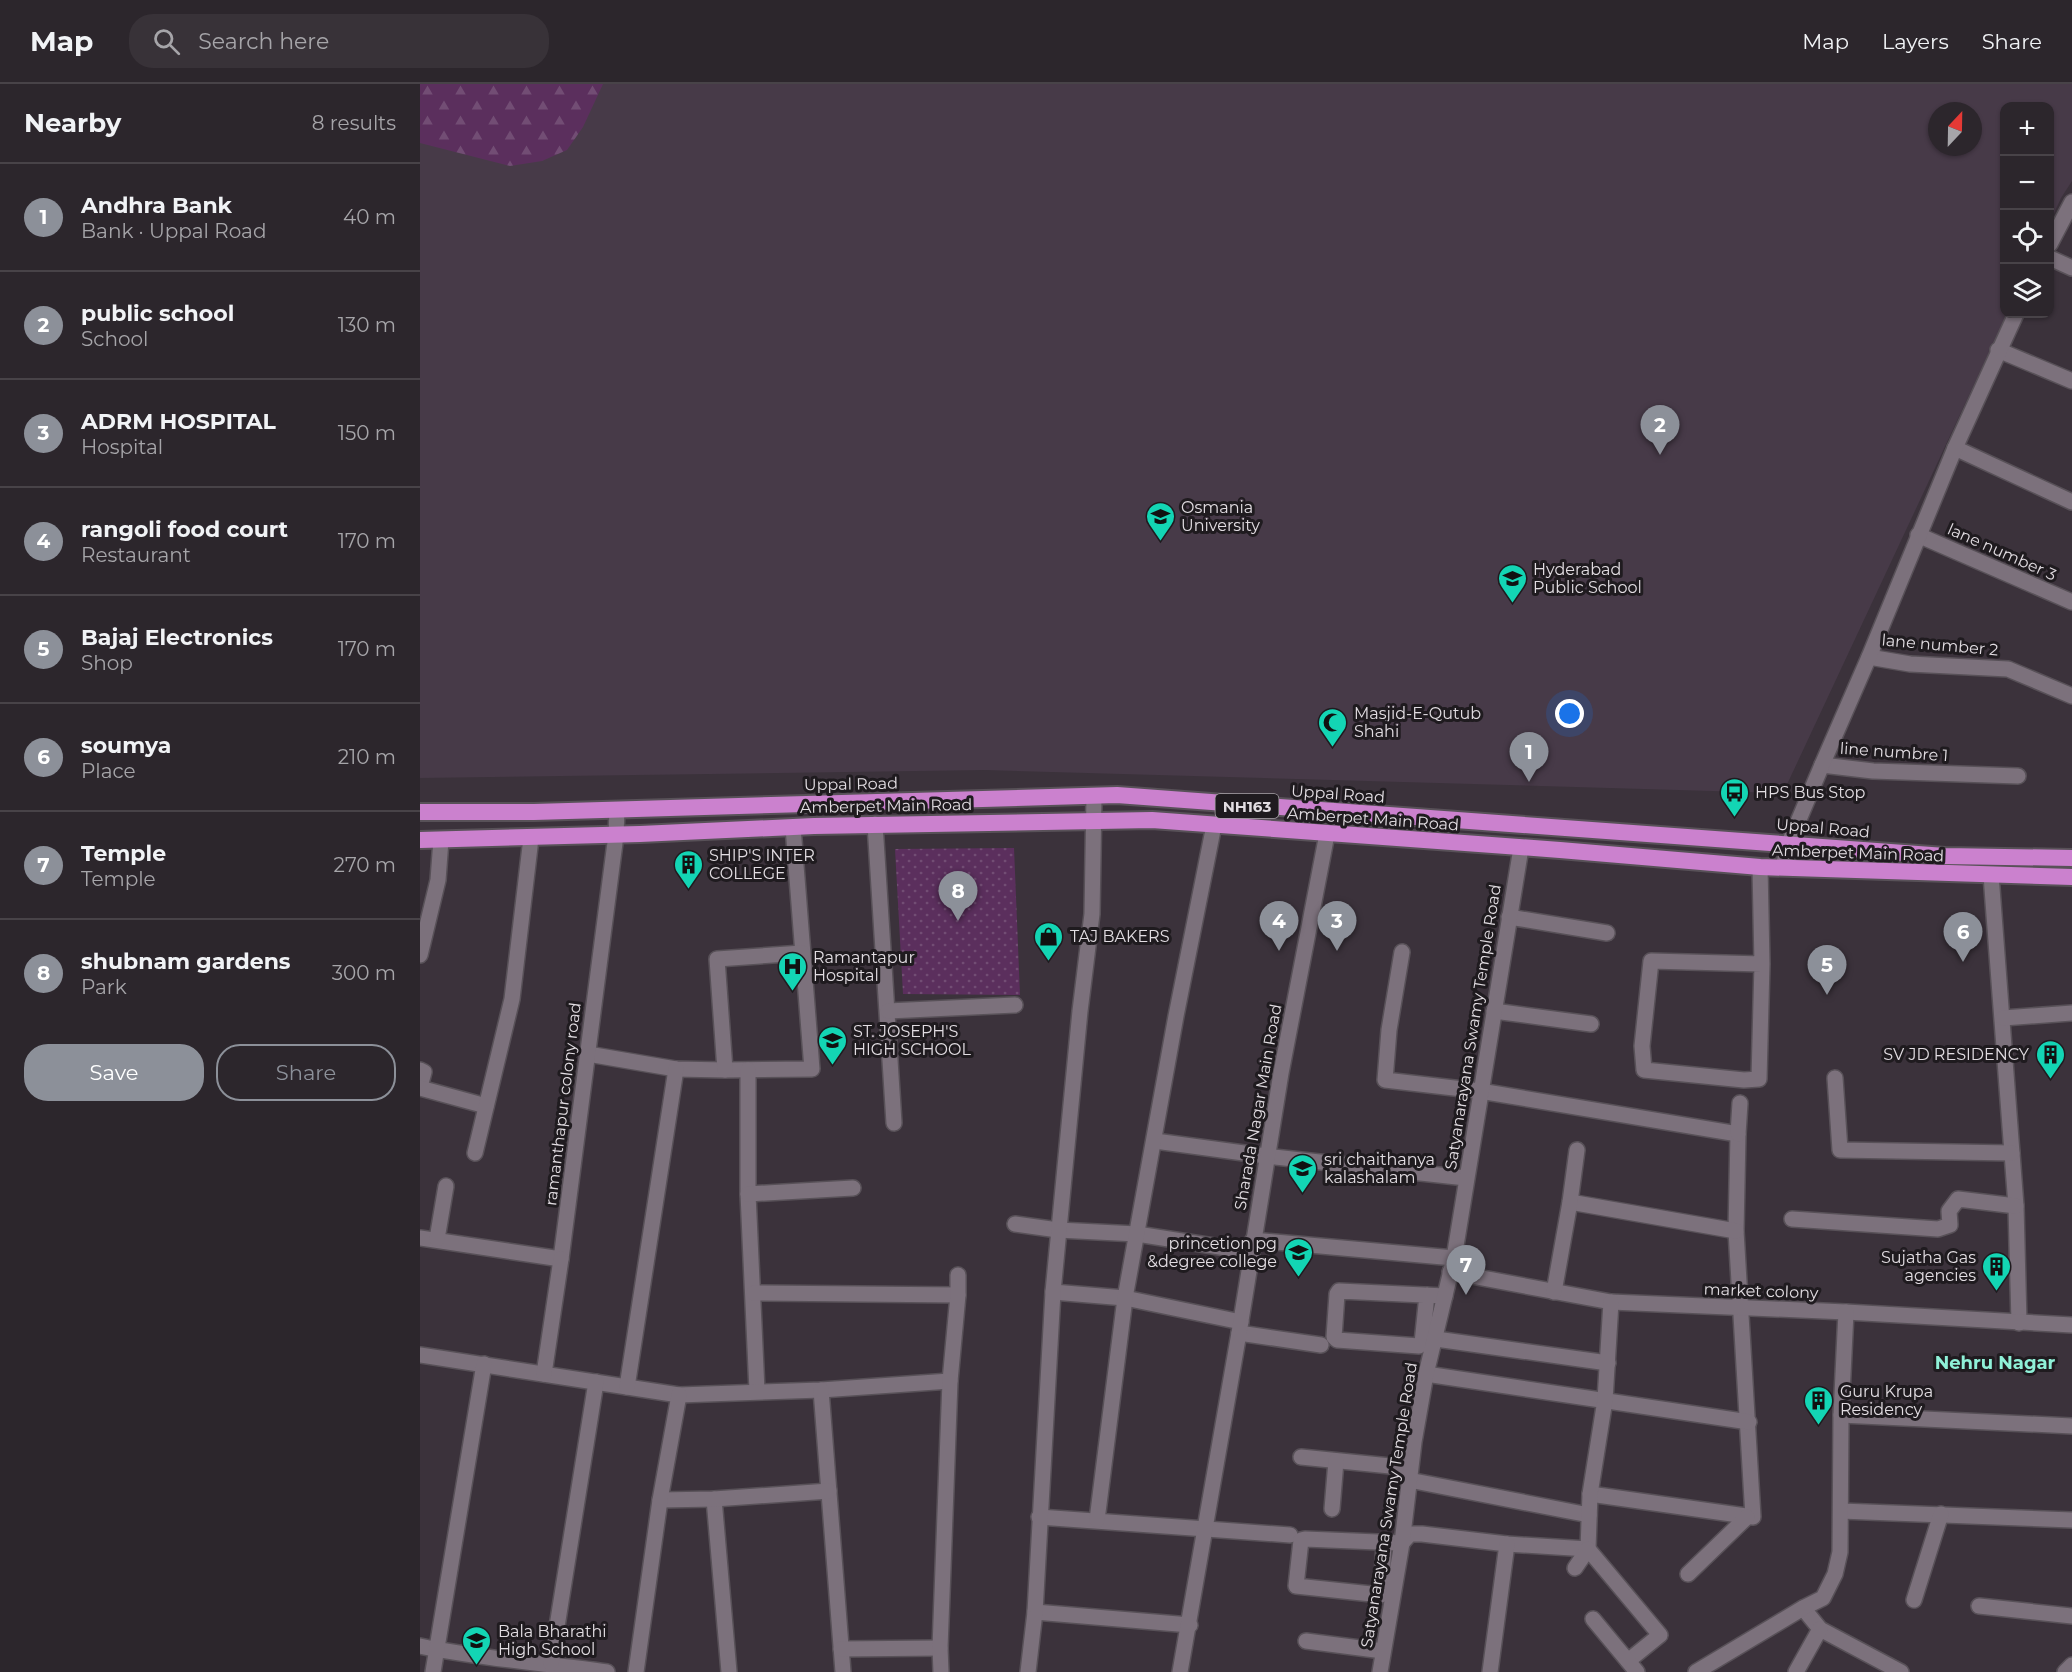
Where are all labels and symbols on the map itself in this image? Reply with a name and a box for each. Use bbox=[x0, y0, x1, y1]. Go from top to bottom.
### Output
north arrow bbox=[1928, 102, 1982, 156]
pin: 2 bbox=[1640, 406, 1680, 455]
place label: Osmania University bbox=[1181, 498, 1260, 535]
school or university icon: Osmania University bbox=[1144, 500, 1176, 542]
street label: lane number 3 bbox=[1945, 520, 2059, 584]
place label: Hyderabad Public School bbox=[1533, 560, 1642, 597]
school or university icon: Hyderabad Public School bbox=[1496, 562, 1528, 604]
street label: lane number 2 bbox=[1881, 630, 1999, 660]
your location bbox=[1555, 699, 1584, 728]
place label: Masjid-E-Qutub Shahi bbox=[1354, 704, 1481, 741]
mosque icon: Masjid-E-Qutub Shahi bbox=[1317, 706, 1349, 748]
pin: 1 bbox=[1510, 732, 1548, 782]
street label: line numbre 1 bbox=[1839, 739, 1949, 765]
street label: Uppal Road bbox=[804, 774, 898, 794]
bus stop icon: HPS Bus Stop bbox=[1718, 776, 1750, 818]
street label: Uppal Road bbox=[1290, 781, 1386, 807]
place label: HPS Bus Stop bbox=[1755, 783, 1865, 802]
road number: NH163 bbox=[1216, 794, 1278, 818]
street label: Amberpet Main Road bbox=[800, 795, 972, 817]
street label: Amberpet Main Road bbox=[1286, 804, 1460, 834]
street label: Uppal Road bbox=[1775, 814, 1871, 842]
street label: Amberpet Main Road bbox=[1772, 840, 1944, 866]
place label: SHIP'S INTER COLLEGE bbox=[709, 846, 815, 883]
building icon: SHIP'S INTER COLLEGE bbox=[672, 848, 704, 890]
pin: 8 bbox=[938, 872, 978, 921]
street label: Satyanarayana Swamy Temple Road bbox=[1441, 883, 1505, 1171]
pin: 4 bbox=[1260, 902, 1298, 951]
pin: 3 bbox=[1318, 902, 1356, 951]
pin: 6 bbox=[1944, 912, 1982, 962]
shop icon: TAJ BAKERS bbox=[1033, 920, 1065, 962]
place label: TAJ BAKERS bbox=[1070, 927, 1170, 946]
pin: 5 bbox=[1808, 946, 1846, 995]
place label: Ramantapur Hospital bbox=[813, 948, 915, 985]
hospital icon: Ramantapur Hospital bbox=[776, 950, 808, 992]
street label: ramanthapur colony road bbox=[541, 1001, 585, 1207]
street label: Sharada Nagar Main Road bbox=[1230, 1002, 1286, 1212]
place label: ST. JOSEPH'S HIGH SCHOOL bbox=[853, 1022, 971, 1059]
school or university icon: ST. JOSEPH'S HIGH SCHOOL bbox=[816, 1024, 848, 1066]
building icon: SV JD RESIDENCY bbox=[2034, 1038, 2066, 1080]
place label: SV JD RESIDENCY bbox=[1883, 1045, 2030, 1064]
place label: sri chaithanya kalashalam bbox=[1324, 1150, 1435, 1187]
school or university icon: sri chaithanya kalashalam bbox=[1287, 1152, 1319, 1194]
place label: princetion pg &degree college bbox=[1147, 1234, 1277, 1271]
school or university icon: princetion pg &degree college bbox=[1282, 1236, 1314, 1278]
pin: 7 bbox=[1446, 1246, 1486, 1295]
place label: Sujatha Gas agencies bbox=[1881, 1248, 1976, 1285]
building icon: Sujatha Gas agencies bbox=[1981, 1250, 2013, 1292]
street label: market colony bbox=[1703, 1280, 1819, 1303]
district label: Nehru Nagar bbox=[1935, 1352, 2056, 1374]
street label: Satyanarayana Swamy Temple Road bbox=[1357, 1361, 1421, 1649]
place label: Guru Krupa Residency bbox=[1840, 1382, 1933, 1419]
building icon: Guru Krupa Residency bbox=[1803, 1384, 1835, 1426]
place label: Bala Bharathi High School bbox=[498, 1622, 607, 1659]
school or university icon: Bala Bharathi High School bbox=[461, 1624, 493, 1666]

